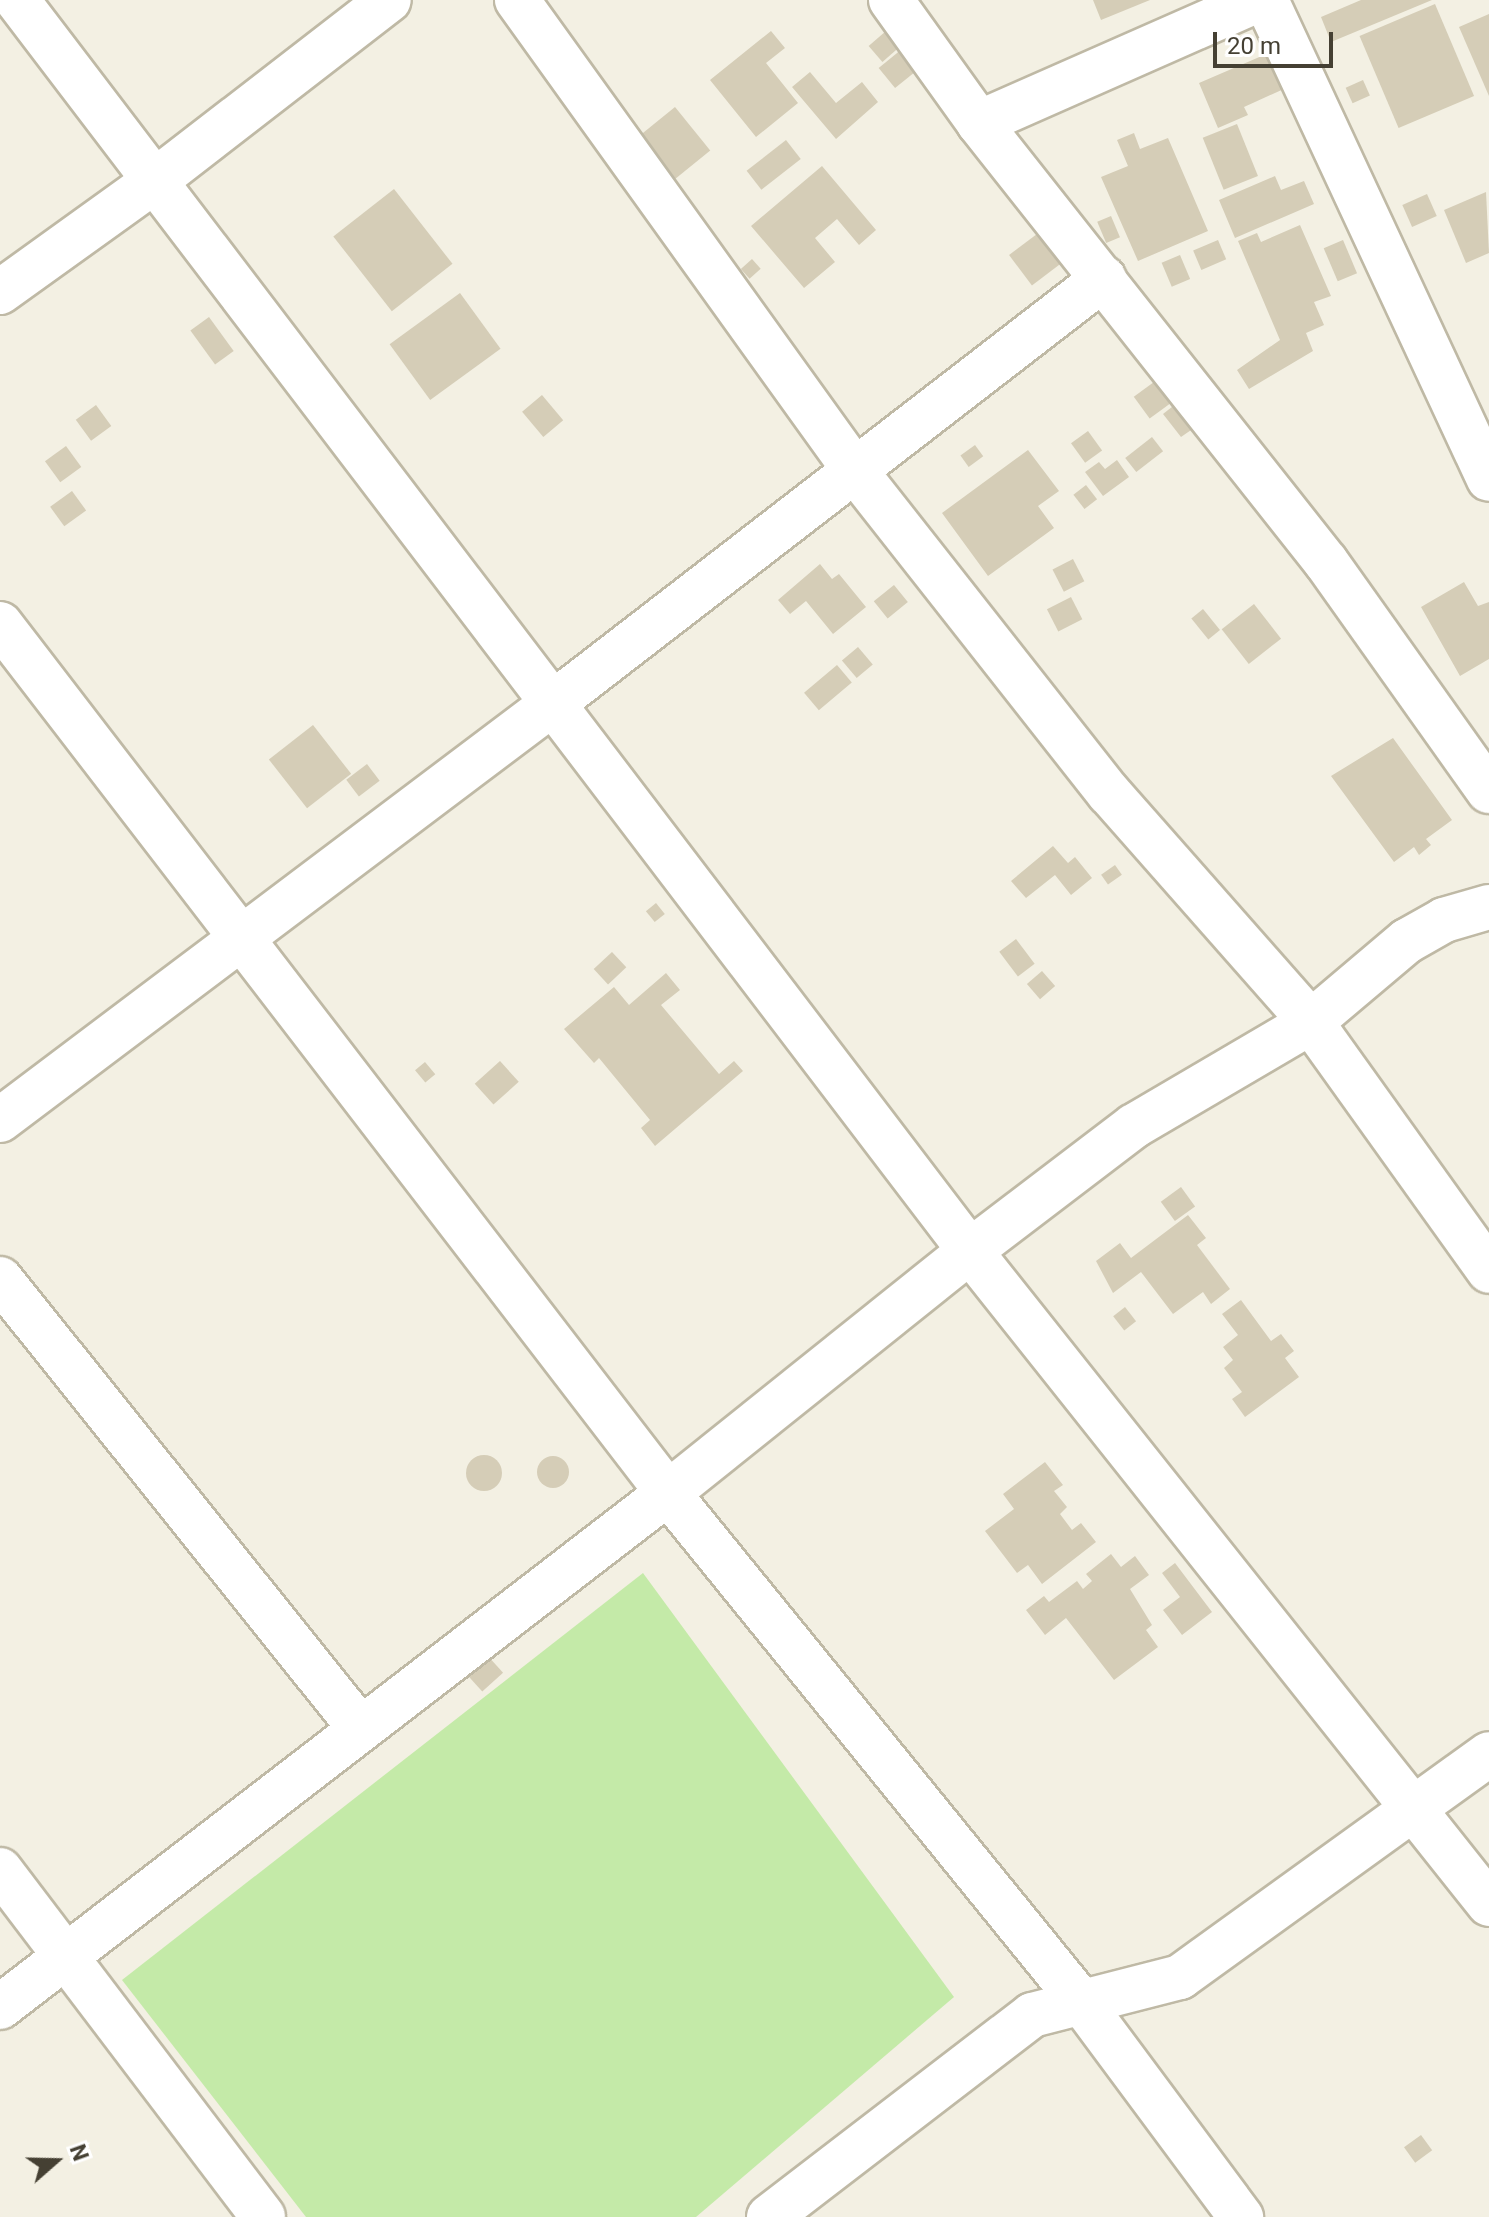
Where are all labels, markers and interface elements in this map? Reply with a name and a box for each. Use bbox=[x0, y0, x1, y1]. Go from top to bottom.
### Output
scale bar bbox=[1217, 16, 1337, 66]
text: 20 m bbox=[1227, 32, 1281, 60]
north arrow bbox=[16, 2121, 96, 2201]
text: N bbox=[65, 2141, 93, 2164]

